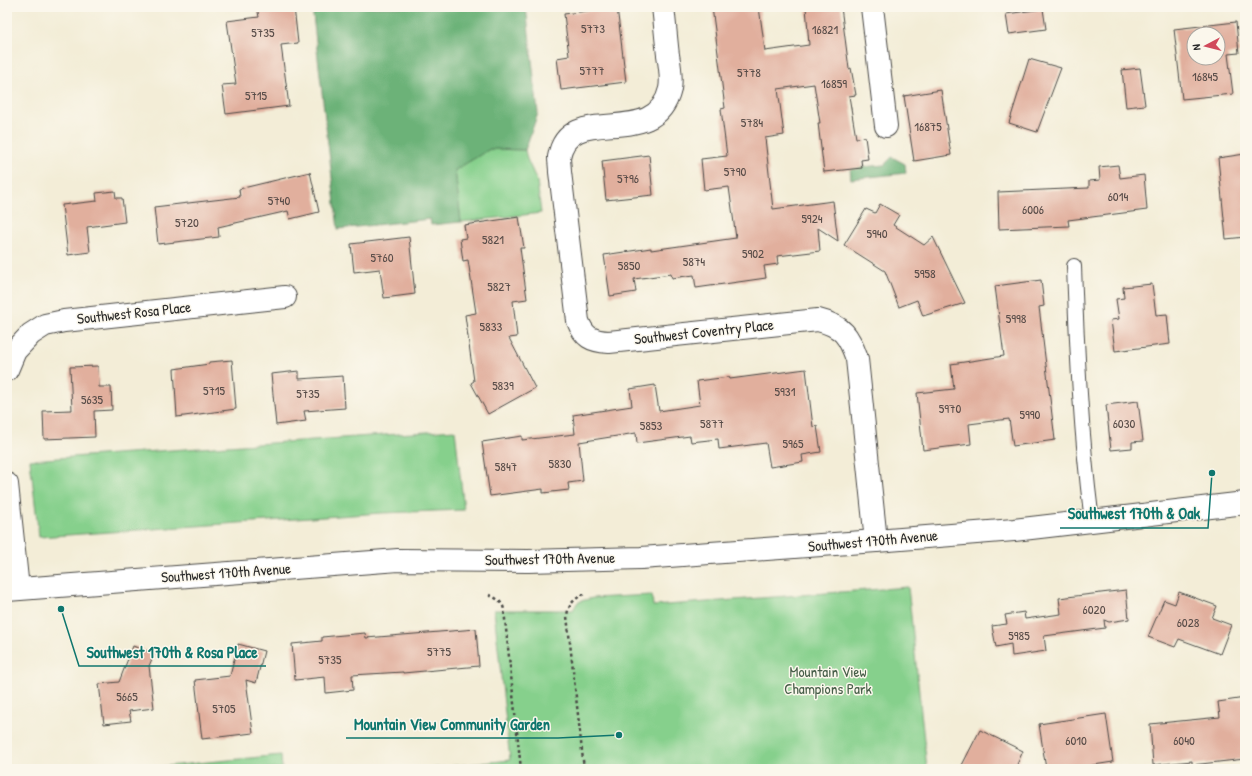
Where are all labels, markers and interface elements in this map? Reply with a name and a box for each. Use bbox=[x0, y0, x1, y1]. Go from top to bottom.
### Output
house number: 5773 bbox=[581, 19, 605, 37]
house number: 16821 bbox=[812, 20, 838, 38]
house number: 5735 bbox=[251, 23, 275, 41]
north arrow bbox=[1186, 26, 1226, 66]
text: N bbox=[1189, 43, 1203, 51]
house number: 5777 bbox=[580, 61, 604, 79]
house number: 5778 bbox=[737, 63, 761, 81]
house number: 16845 bbox=[1192, 67, 1218, 85]
house number: 16859 bbox=[821, 74, 847, 92]
house number: 5715 bbox=[245, 86, 268, 104]
house number: 5784 bbox=[741, 113, 763, 131]
house number: 16875 bbox=[914, 117, 942, 135]
house number: 5790 bbox=[724, 162, 746, 180]
house number: 5796 bbox=[617, 169, 639, 187]
house number: 6014 bbox=[1108, 187, 1128, 205]
house number: 5740 bbox=[268, 191, 290, 209]
house number: 6006 bbox=[1022, 200, 1044, 218]
house number: 5924 bbox=[801, 209, 823, 227]
house number: 5720 bbox=[175, 213, 199, 231]
house number: 5940 bbox=[867, 224, 888, 242]
house number: 5821 bbox=[482, 230, 504, 248]
house number: 5902 bbox=[742, 244, 764, 262]
house number: 5760 bbox=[371, 248, 394, 266]
house number: 5874 bbox=[683, 252, 705, 270]
house number: 5850 bbox=[618, 256, 640, 274]
house number: 5958 bbox=[914, 264, 936, 282]
house number: 5827 bbox=[487, 277, 511, 295]
street label: Southwest Rosa Place bbox=[76, 296, 192, 329]
house number: 5998 bbox=[1006, 309, 1027, 327]
street label: Southwest Coventry Place bbox=[633, 314, 775, 349]
house number: 5833 bbox=[480, 317, 503, 335]
house number: 5839 bbox=[492, 376, 514, 394]
house number: 5715 bbox=[203, 381, 226, 399]
house number: 5931 bbox=[775, 382, 796, 400]
house number: 5735 bbox=[296, 384, 320, 402]
house number: 5635 bbox=[81, 390, 104, 408]
house number: 5970 bbox=[939, 399, 961, 417]
house number: 5990 bbox=[1020, 405, 1041, 423]
house number: 5877 bbox=[700, 414, 724, 432]
house number: 6030 bbox=[1113, 414, 1135, 432]
house number: 5853 bbox=[640, 416, 662, 434]
house number: 5965 bbox=[783, 434, 804, 452]
house number: 5830 bbox=[549, 454, 572, 472]
house number: 5847 bbox=[495, 457, 517, 475]
callout: Southwest 170th & Oak bbox=[1060, 500, 1208, 528]
text: Southwest 170th & Oak bbox=[1068, 502, 1201, 524]
street label: Southwest 170th Avenue bbox=[807, 524, 939, 557]
street label: Southwest 170th Avenue bbox=[485, 547, 615, 570]
street label: Southwest 170th Avenue bbox=[160, 557, 292, 588]
house number: 6020 bbox=[1083, 600, 1106, 618]
house number: 6028 bbox=[1177, 613, 1200, 631]
house number: 5985 bbox=[1008, 626, 1030, 644]
callout: Southwest 170th & Rosa Place bbox=[79, 638, 266, 666]
text: Southwest 170th & Rosa Place bbox=[86, 641, 258, 663]
house number: 5775 bbox=[427, 642, 451, 660]
house number: 5735 bbox=[318, 650, 342, 668]
park label: Mountain View Champions Park bbox=[784, 661, 872, 699]
house number: 5665 bbox=[116, 687, 138, 705]
house number: 5705 bbox=[212, 699, 236, 717]
callout: Mountain View Community Garden bbox=[346, 710, 558, 738]
text: Mountain View Community Garden bbox=[354, 713, 550, 736]
house number: 6010 bbox=[1065, 731, 1087, 749]
house number: 6040 bbox=[1173, 731, 1195, 749]

